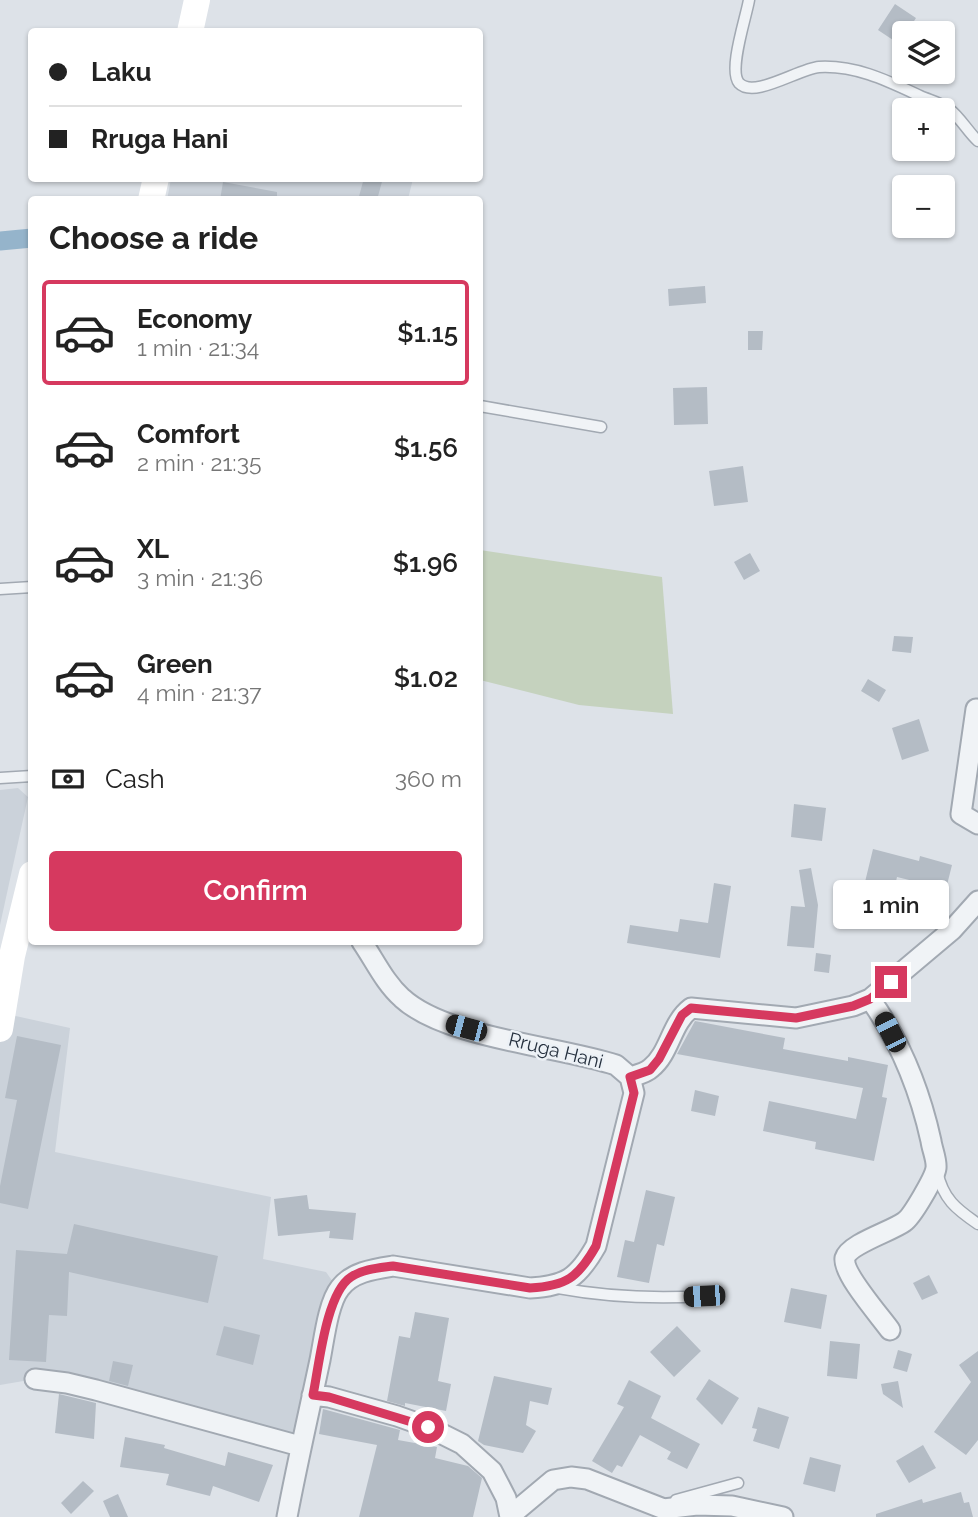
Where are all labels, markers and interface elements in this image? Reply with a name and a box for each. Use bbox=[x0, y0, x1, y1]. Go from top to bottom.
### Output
map controls bbox=[892, 21, 955, 238]
button: layers bbox=[892, 21, 955, 84]
text: Laku bbox=[91, 57, 152, 87]
button: + bbox=[892, 98, 955, 161]
text: Rruga Hani bbox=[91, 124, 228, 154]
button: − bbox=[892, 175, 955, 238]
text: Choose a ride bbox=[49, 219, 258, 256]
icon: car bbox=[53, 301, 116, 364]
text: Economy bbox=[137, 304, 252, 334]
text: $1.15 bbox=[397, 318, 458, 348]
text: 1 min · 21:34 bbox=[137, 334, 259, 361]
icon: car bbox=[53, 416, 116, 479]
text: Comfort bbox=[137, 419, 240, 449]
text: $1.56 bbox=[394, 433, 458, 463]
text: 2 min · 21:35 bbox=[137, 449, 261, 476]
icon: car bbox=[53, 531, 116, 594]
text: XL bbox=[137, 534, 169, 564]
text: $1.96 bbox=[393, 548, 458, 578]
text: 3 min · 21:36 bbox=[137, 564, 263, 591]
icon: car bbox=[53, 646, 116, 709]
text: Green bbox=[137, 649, 213, 679]
text: $1.02 bbox=[394, 663, 458, 693]
text: 4 min · 21:37 bbox=[137, 679, 262, 706]
icon: cash bbox=[49, 760, 87, 798]
text: Cash bbox=[105, 764, 165, 794]
text: 360 m bbox=[395, 765, 462, 792]
button: Confirm bbox=[49, 851, 462, 931]
callout: 1 min bbox=[833, 880, 949, 930]
text: 1 min bbox=[862, 891, 920, 918]
route end bbox=[875, 966, 907, 998]
car bbox=[872, 1009, 909, 1055]
car bbox=[443, 1012, 490, 1044]
street label: Rruga Hani bbox=[506, 1028, 606, 1072]
car bbox=[683, 1284, 726, 1308]
route start bbox=[412, 1411, 444, 1443]

